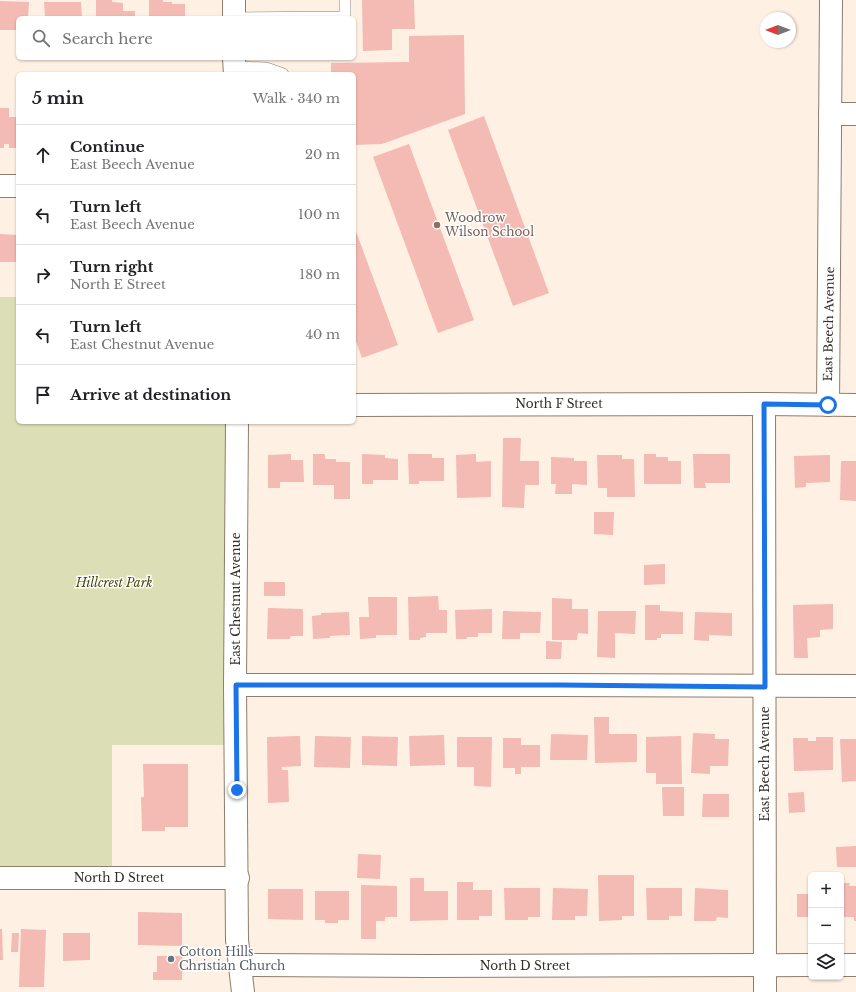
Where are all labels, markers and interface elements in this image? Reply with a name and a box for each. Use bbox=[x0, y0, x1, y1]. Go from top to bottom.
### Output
north arrow bbox=[760, 12, 796, 48]
search box bbox=[16, 16, 356, 60]
icon: search bbox=[30, 27, 52, 49]
text: Search here bbox=[62, 29, 153, 48]
text: 5 min bbox=[32, 88, 84, 109]
text: Walk · 340 m bbox=[253, 90, 340, 107]
text: Continue bbox=[70, 137, 145, 156]
icon: ahead bbox=[32, 144, 54, 166]
text: 20 m bbox=[305, 146, 340, 163]
text: East Beech Avenue bbox=[70, 156, 195, 173]
text: Turn left bbox=[70, 197, 141, 216]
icon: left bbox=[32, 204, 54, 226]
text: 100 m bbox=[298, 206, 340, 223]
place label: Woodrow Wilson School bbox=[444, 210, 534, 239]
text: East Beech Avenue bbox=[70, 216, 195, 233]
marker: Woodrow Wilson School bbox=[432, 220, 442, 230]
text: Turn right bbox=[70, 257, 153, 276]
icon: right bbox=[32, 264, 54, 286]
text: 180 m bbox=[299, 266, 340, 283]
street label: East Beech Avenue bbox=[820, 266, 837, 382]
text: North E Street bbox=[70, 276, 166, 293]
text: Turn left bbox=[70, 317, 141, 336]
icon: left bbox=[32, 324, 54, 346]
text: 40 m bbox=[305, 326, 340, 343]
text: East Chestnut Avenue bbox=[70, 336, 214, 353]
icon: arrive bbox=[32, 384, 54, 406]
text: Arrive at destination bbox=[70, 385, 231, 404]
street label: North F Street bbox=[515, 396, 603, 411]
route start bbox=[819, 396, 837, 414]
street label: East Chestnut Avenue bbox=[228, 532, 243, 666]
park label: Hillcrest Park bbox=[75, 575, 152, 590]
street label: East Beech Avenue bbox=[757, 706, 772, 822]
route end bbox=[228, 781, 246, 799]
street label: North D Street bbox=[74, 870, 165, 885]
map controls bbox=[808, 872, 844, 980]
button: + bbox=[808, 872, 844, 908]
button: − bbox=[808, 908, 844, 944]
place label: Cotton Hills Christian Church bbox=[179, 944, 285, 973]
button: layers bbox=[808, 944, 844, 980]
marker: Cotton Hills Christian Church bbox=[166, 954, 176, 964]
street label: North D Street bbox=[480, 958, 571, 973]

